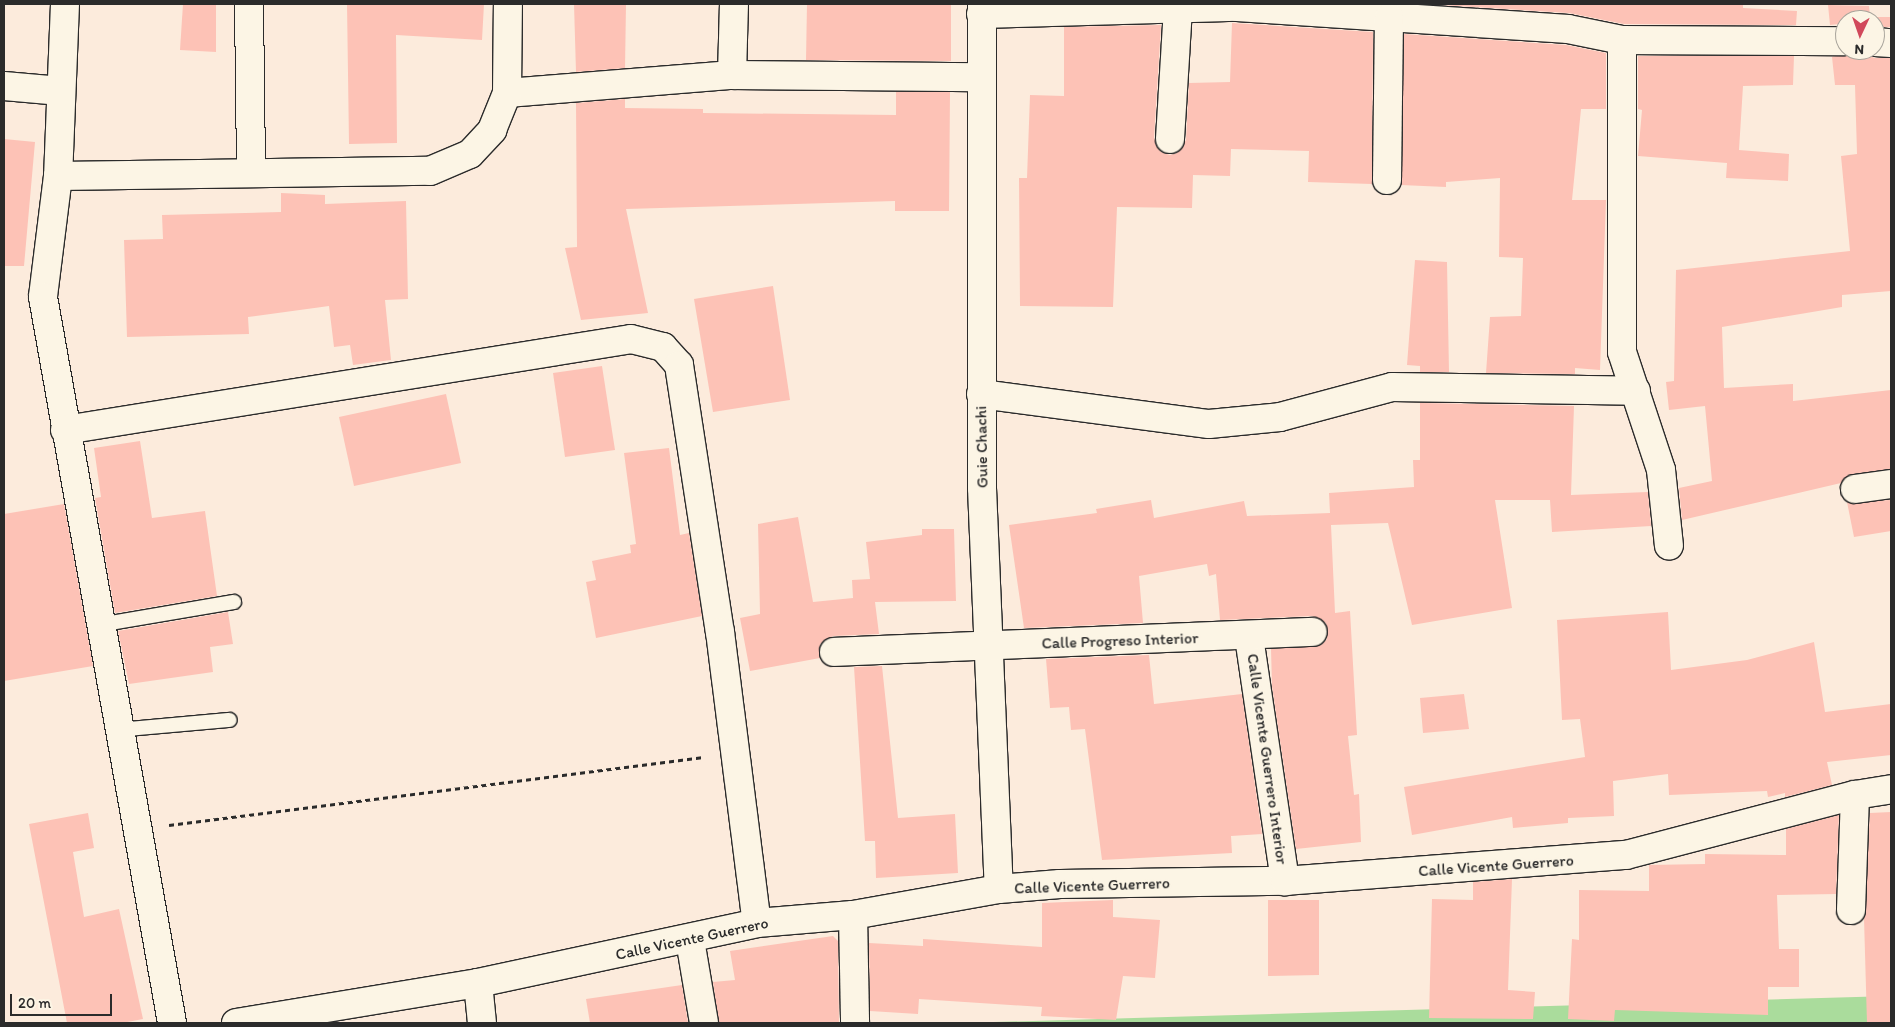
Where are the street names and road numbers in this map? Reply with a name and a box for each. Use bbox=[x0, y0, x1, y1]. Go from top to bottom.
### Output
street label: Guie Chachi bbox=[972, 406, 992, 488]
street label: Calle Progreso Interior bbox=[1041, 629, 1199, 653]
street label: Calle Vicente Guerrero Interior bbox=[1243, 652, 1291, 866]
street label: Calle Vicente Guerrero bbox=[1418, 851, 1574, 881]
street label: Calle Vicente Guerrero bbox=[1014, 874, 1170, 898]
street label: Calle Vicente Guerrero bbox=[614, 913, 770, 965]

